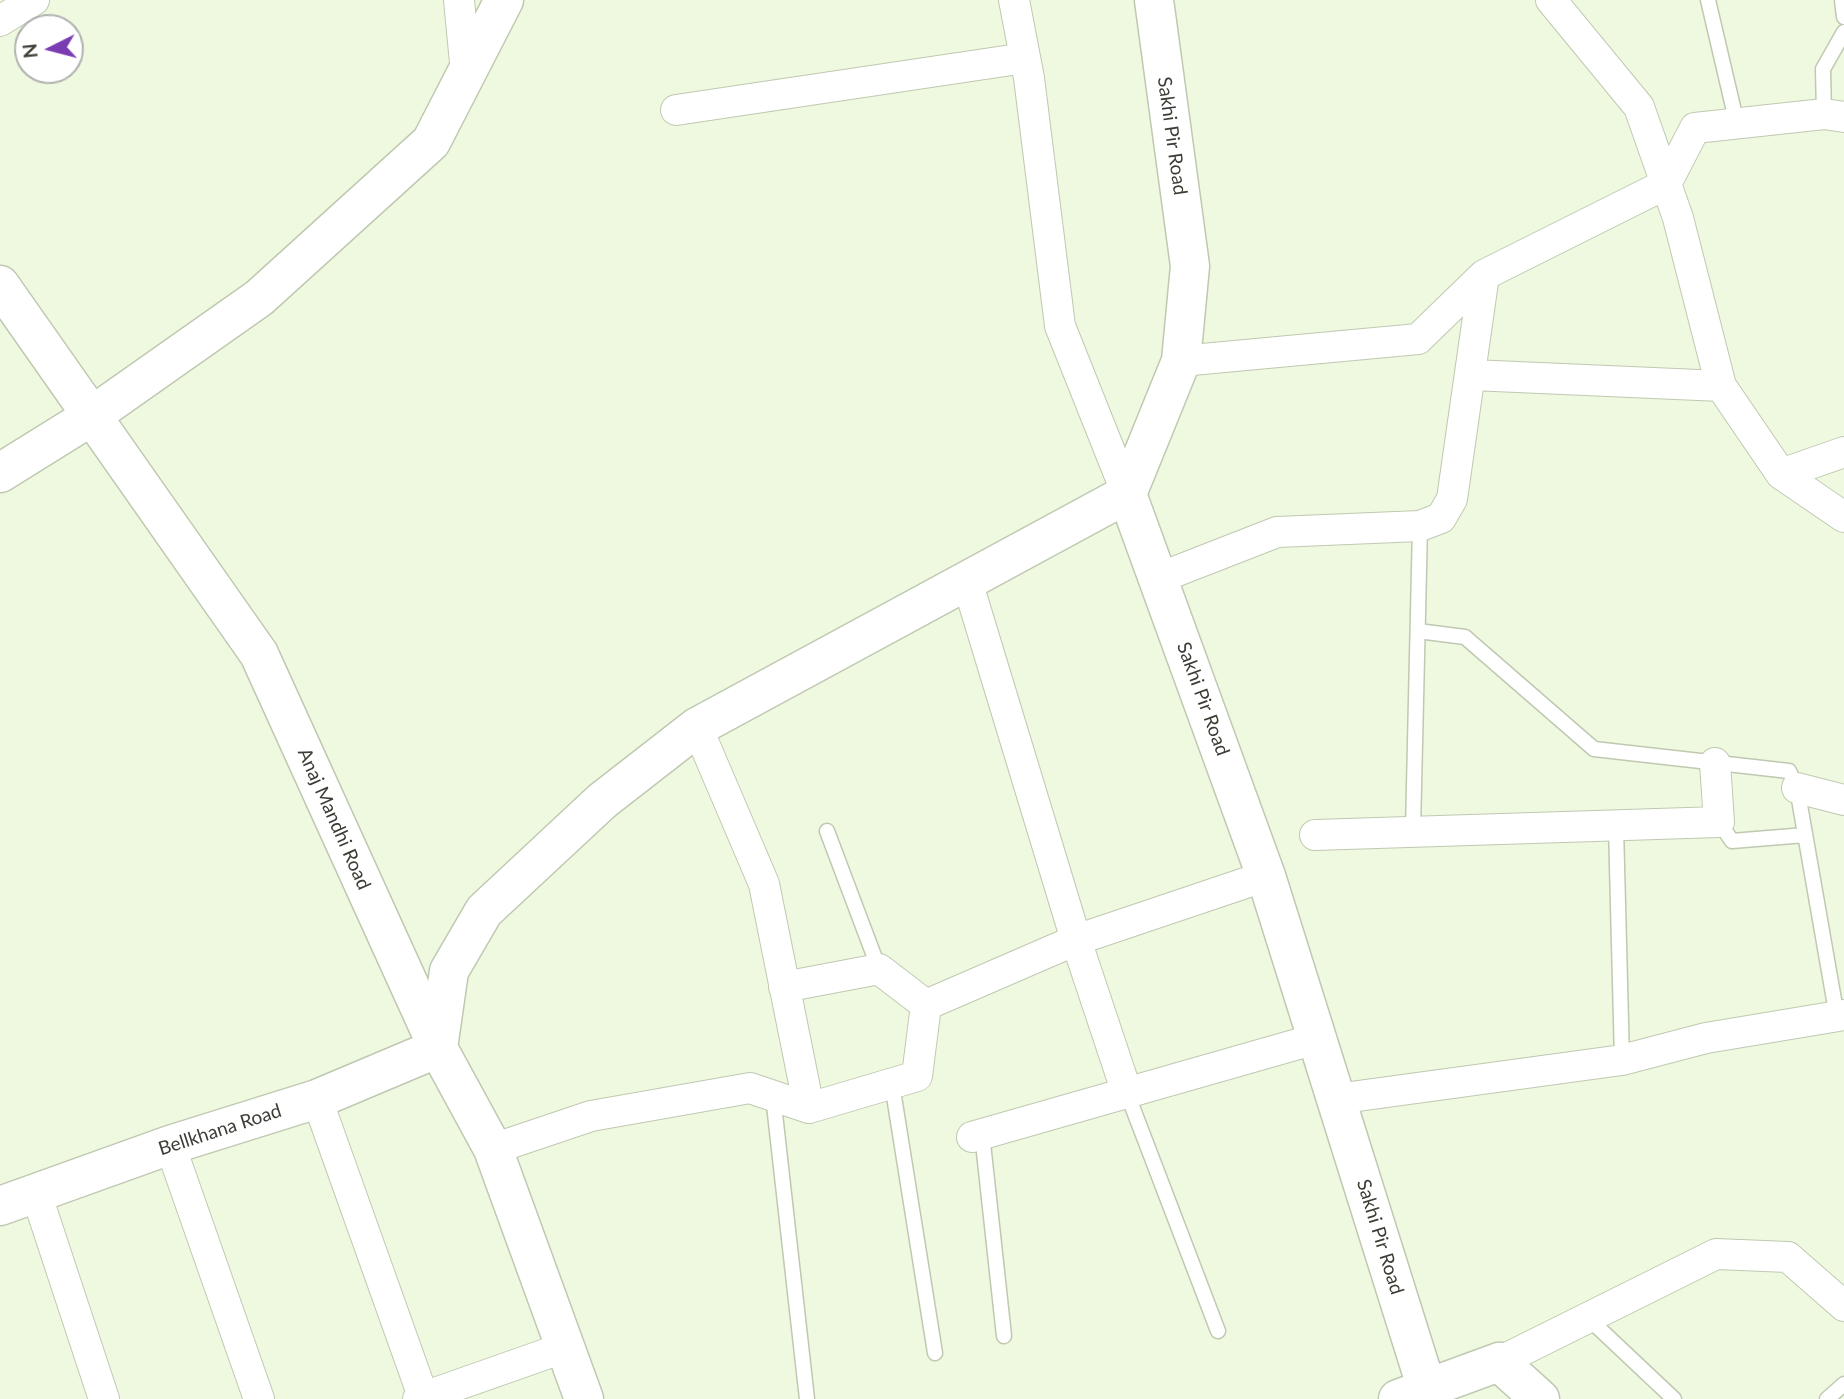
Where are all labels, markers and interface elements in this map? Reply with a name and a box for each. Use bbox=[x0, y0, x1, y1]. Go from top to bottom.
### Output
north arrow bbox=[14, 14, 84, 84]
text: N bbox=[17, 43, 42, 60]
street label: Sakhi Pir Road bbox=[1152, 75, 1192, 197]
street label: Sakhi Pir Road bbox=[1172, 639, 1234, 759]
street label: Anaj Mandhi Road bbox=[293, 745, 375, 893]
street label: Bellkhana Road bbox=[156, 1099, 284, 1161]
street label: Sakhi Pir Road bbox=[1352, 1177, 1408, 1297]

